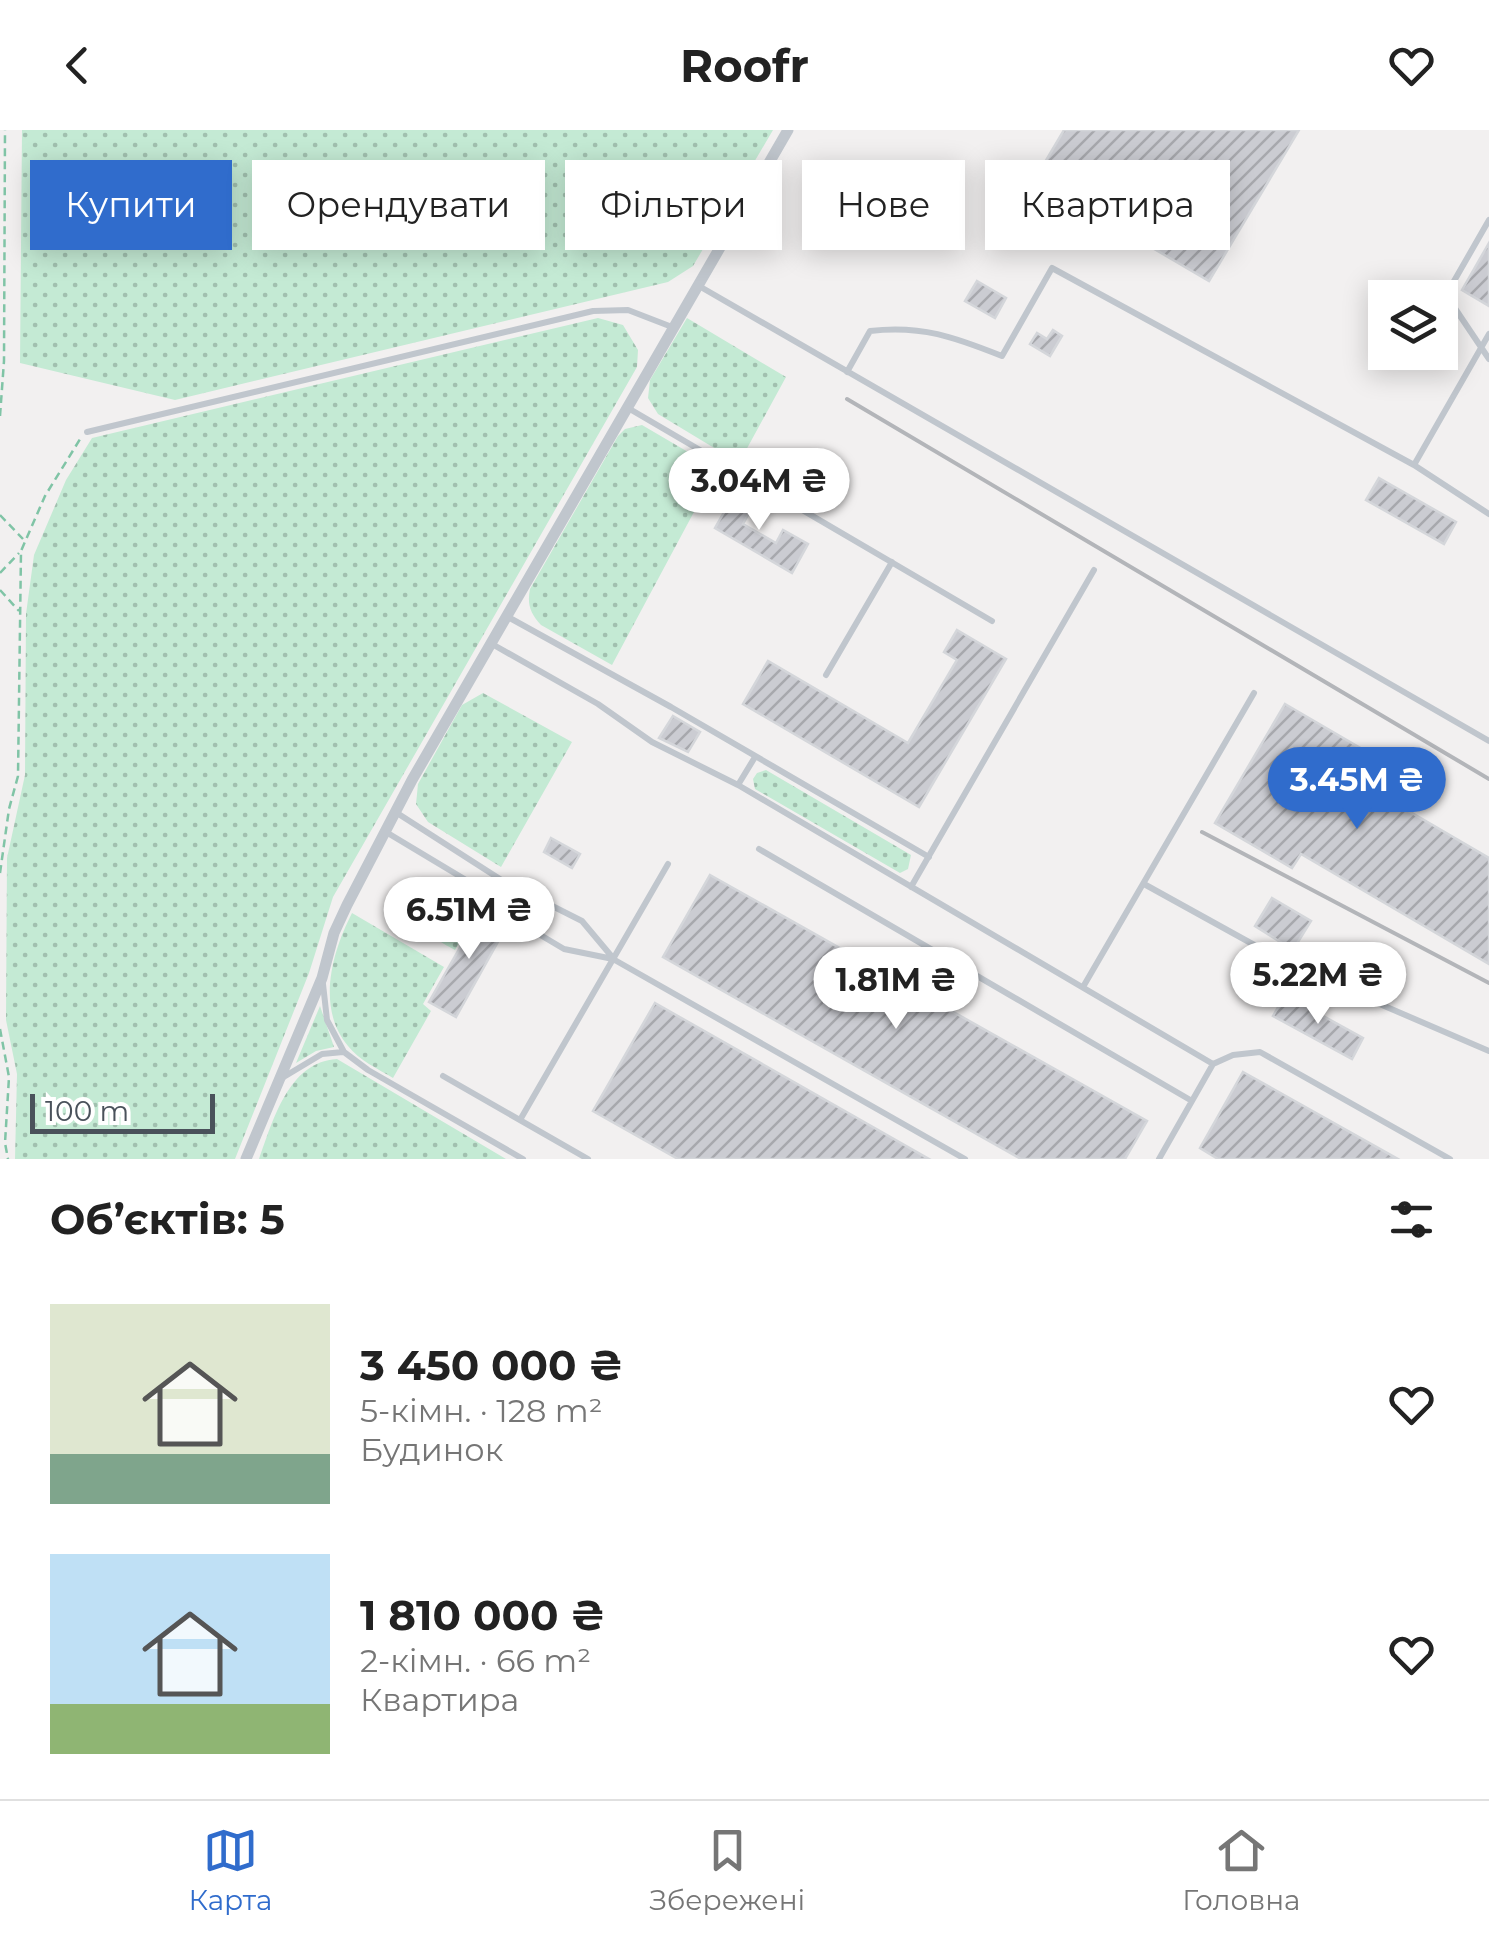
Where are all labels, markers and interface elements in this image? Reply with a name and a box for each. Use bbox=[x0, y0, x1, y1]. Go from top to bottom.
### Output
icon: back bbox=[50, 38, 105, 93]
text: Roofr bbox=[680, 38, 809, 93]
icon: heart bbox=[1384, 38, 1439, 93]
chip: Купити bbox=[30, 160, 232, 250]
chip: Орендувати bbox=[252, 160, 545, 250]
chip: Фільтри bbox=[565, 160, 782, 250]
chip: Нове bbox=[802, 160, 965, 250]
chip: Квартира bbox=[985, 160, 1230, 250]
map controls bbox=[1368, 280, 1458, 370]
button: layers bbox=[1368, 280, 1458, 370]
pin: 3.04M ₴ bbox=[667, 448, 851, 533]
text: 3.04M ₴ bbox=[691, 461, 827, 500]
pin: 3.45M ₴ bbox=[1265, 747, 1449, 832]
text: 3.45M ₴ bbox=[1290, 760, 1424, 799]
pin: 6.51M ₴ bbox=[377, 877, 561, 962]
text: 6.51M ₴ bbox=[406, 890, 532, 929]
pin: 5.22M ₴ bbox=[1226, 942, 1410, 1027]
pin: 1.81M ₴ bbox=[804, 947, 988, 1032]
text: 5.22M ₴ bbox=[1252, 955, 1384, 994]
text: 1.81M ₴ bbox=[836, 960, 956, 999]
scale bar bbox=[30, 1089, 215, 1134]
text: 100 m bbox=[45, 1094, 129, 1128]
icon: filters bbox=[1384, 1192, 1439, 1247]
text: Об’єктів: 5 bbox=[50, 1193, 285, 1245]
text: 3 450 000 ₴ bbox=[360, 1339, 623, 1391]
icon: home bbox=[130, 1344, 250, 1464]
icon: heart bbox=[1384, 1377, 1439, 1432]
text: 5-кімн. · 128 m² bbox=[360, 1391, 602, 1430]
text: Будинок bbox=[360, 1430, 503, 1469]
text: 1 810 000 ₴ bbox=[360, 1589, 605, 1641]
icon: home bbox=[130, 1594, 250, 1714]
icon: heart bbox=[1384, 1627, 1439, 1682]
text: 2-кімн. · 66 m² bbox=[360, 1641, 591, 1680]
text: Квартира bbox=[360, 1680, 519, 1719]
tab: Карта bbox=[189, 1823, 272, 1917]
tab: Збережені bbox=[649, 1823, 805, 1917]
tab: Головна bbox=[1182, 1823, 1300, 1917]

